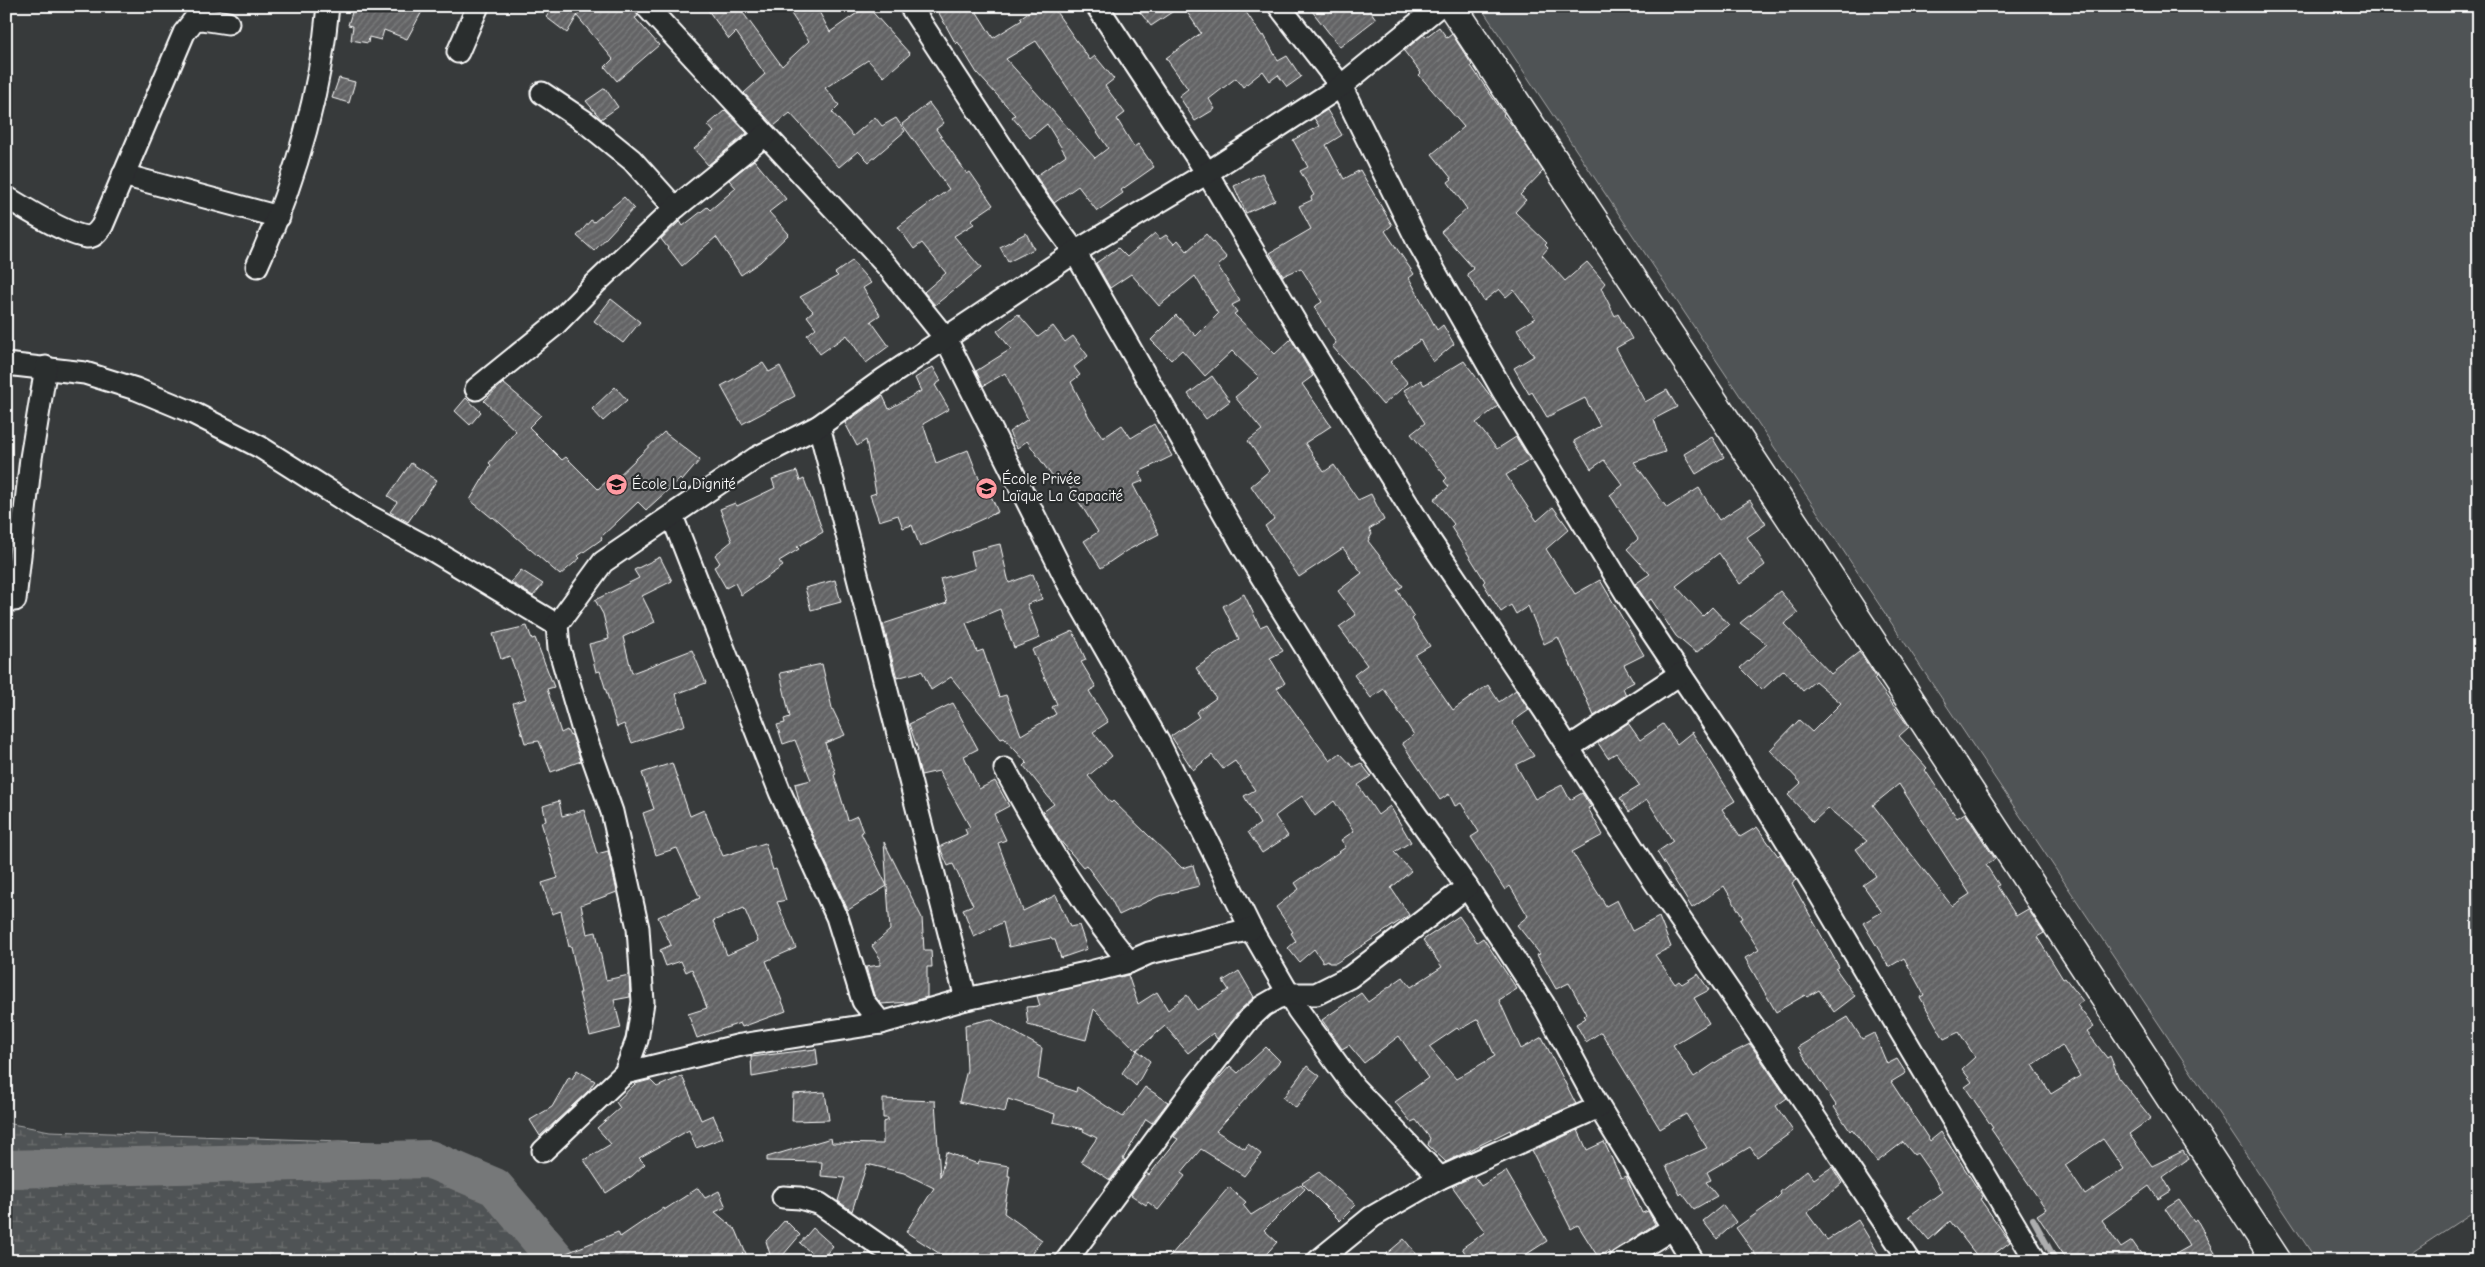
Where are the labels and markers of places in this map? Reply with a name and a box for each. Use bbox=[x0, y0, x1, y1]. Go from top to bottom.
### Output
place label: École Privée Laïque La Capacité bbox=[1002, 469, 1123, 505]
school or university icon: École La Dignité bbox=[604, 472, 628, 496]
place label: École La Dignité bbox=[632, 474, 736, 493]
school or university icon: École Privée Laïque La Capacité bbox=[974, 476, 998, 500]

